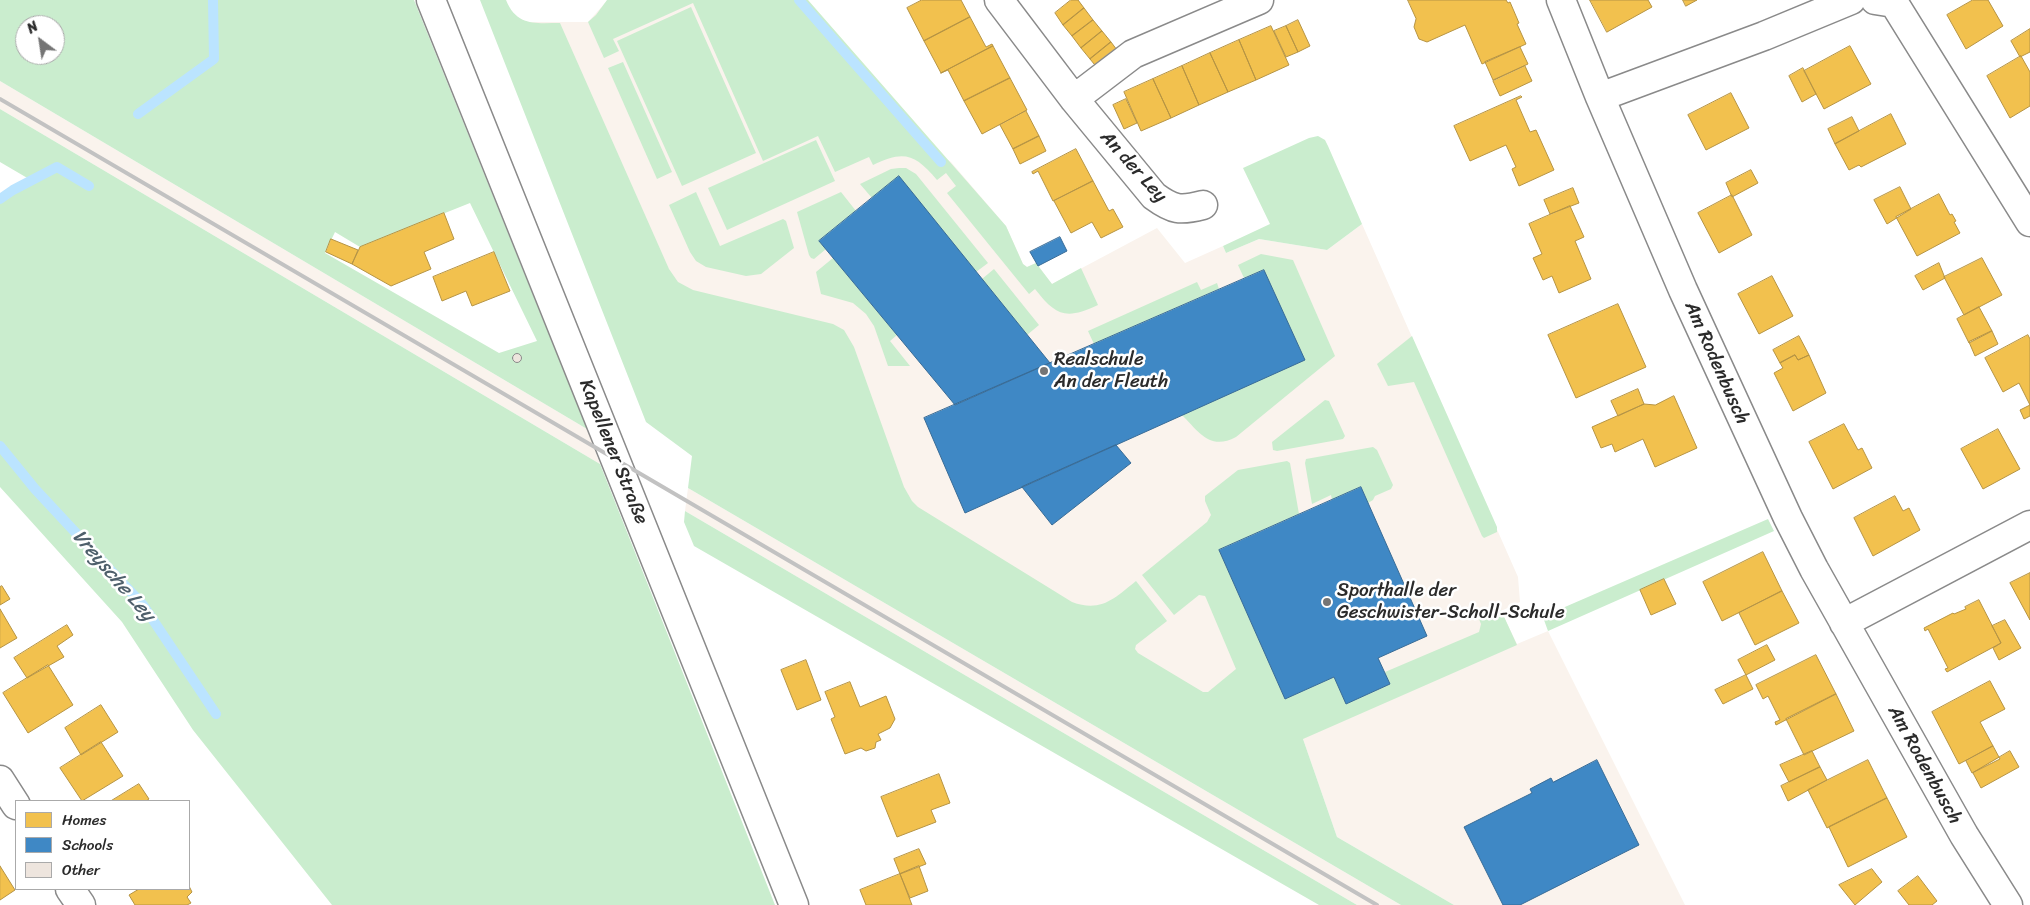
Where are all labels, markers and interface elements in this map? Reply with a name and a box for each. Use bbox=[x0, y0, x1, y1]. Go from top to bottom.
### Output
text: N bbox=[22, 14, 43, 41]
north arrow bbox=[15, 15, 65, 65]
street label: An der Ley bbox=[1095, 126, 1171, 208]
street label: Am Rodenbusch bbox=[1679, 298, 1753, 428]
place label: Realschule An der Fleuth bbox=[1054, 349, 1168, 393]
marker: Realschule An der Fleuth bbox=[1038, 365, 1050, 377]
street label: Kapellener Straße bbox=[574, 376, 652, 528]
water label: Vreysche Ley bbox=[67, 525, 159, 627]
place label: Sporthalle der Geschwister-Scholl-Schule bbox=[1337, 580, 1565, 624]
marker: Sporthalle der Geschwister-Scholl-Schule bbox=[1321, 596, 1333, 608]
street label: Am Rodenbusch bbox=[1882, 702, 1966, 828]
legend bbox=[15, 800, 190, 890]
text: Homes bbox=[62, 807, 106, 833]
text: Schools bbox=[62, 832, 113, 858]
text: Other bbox=[62, 857, 100, 883]

